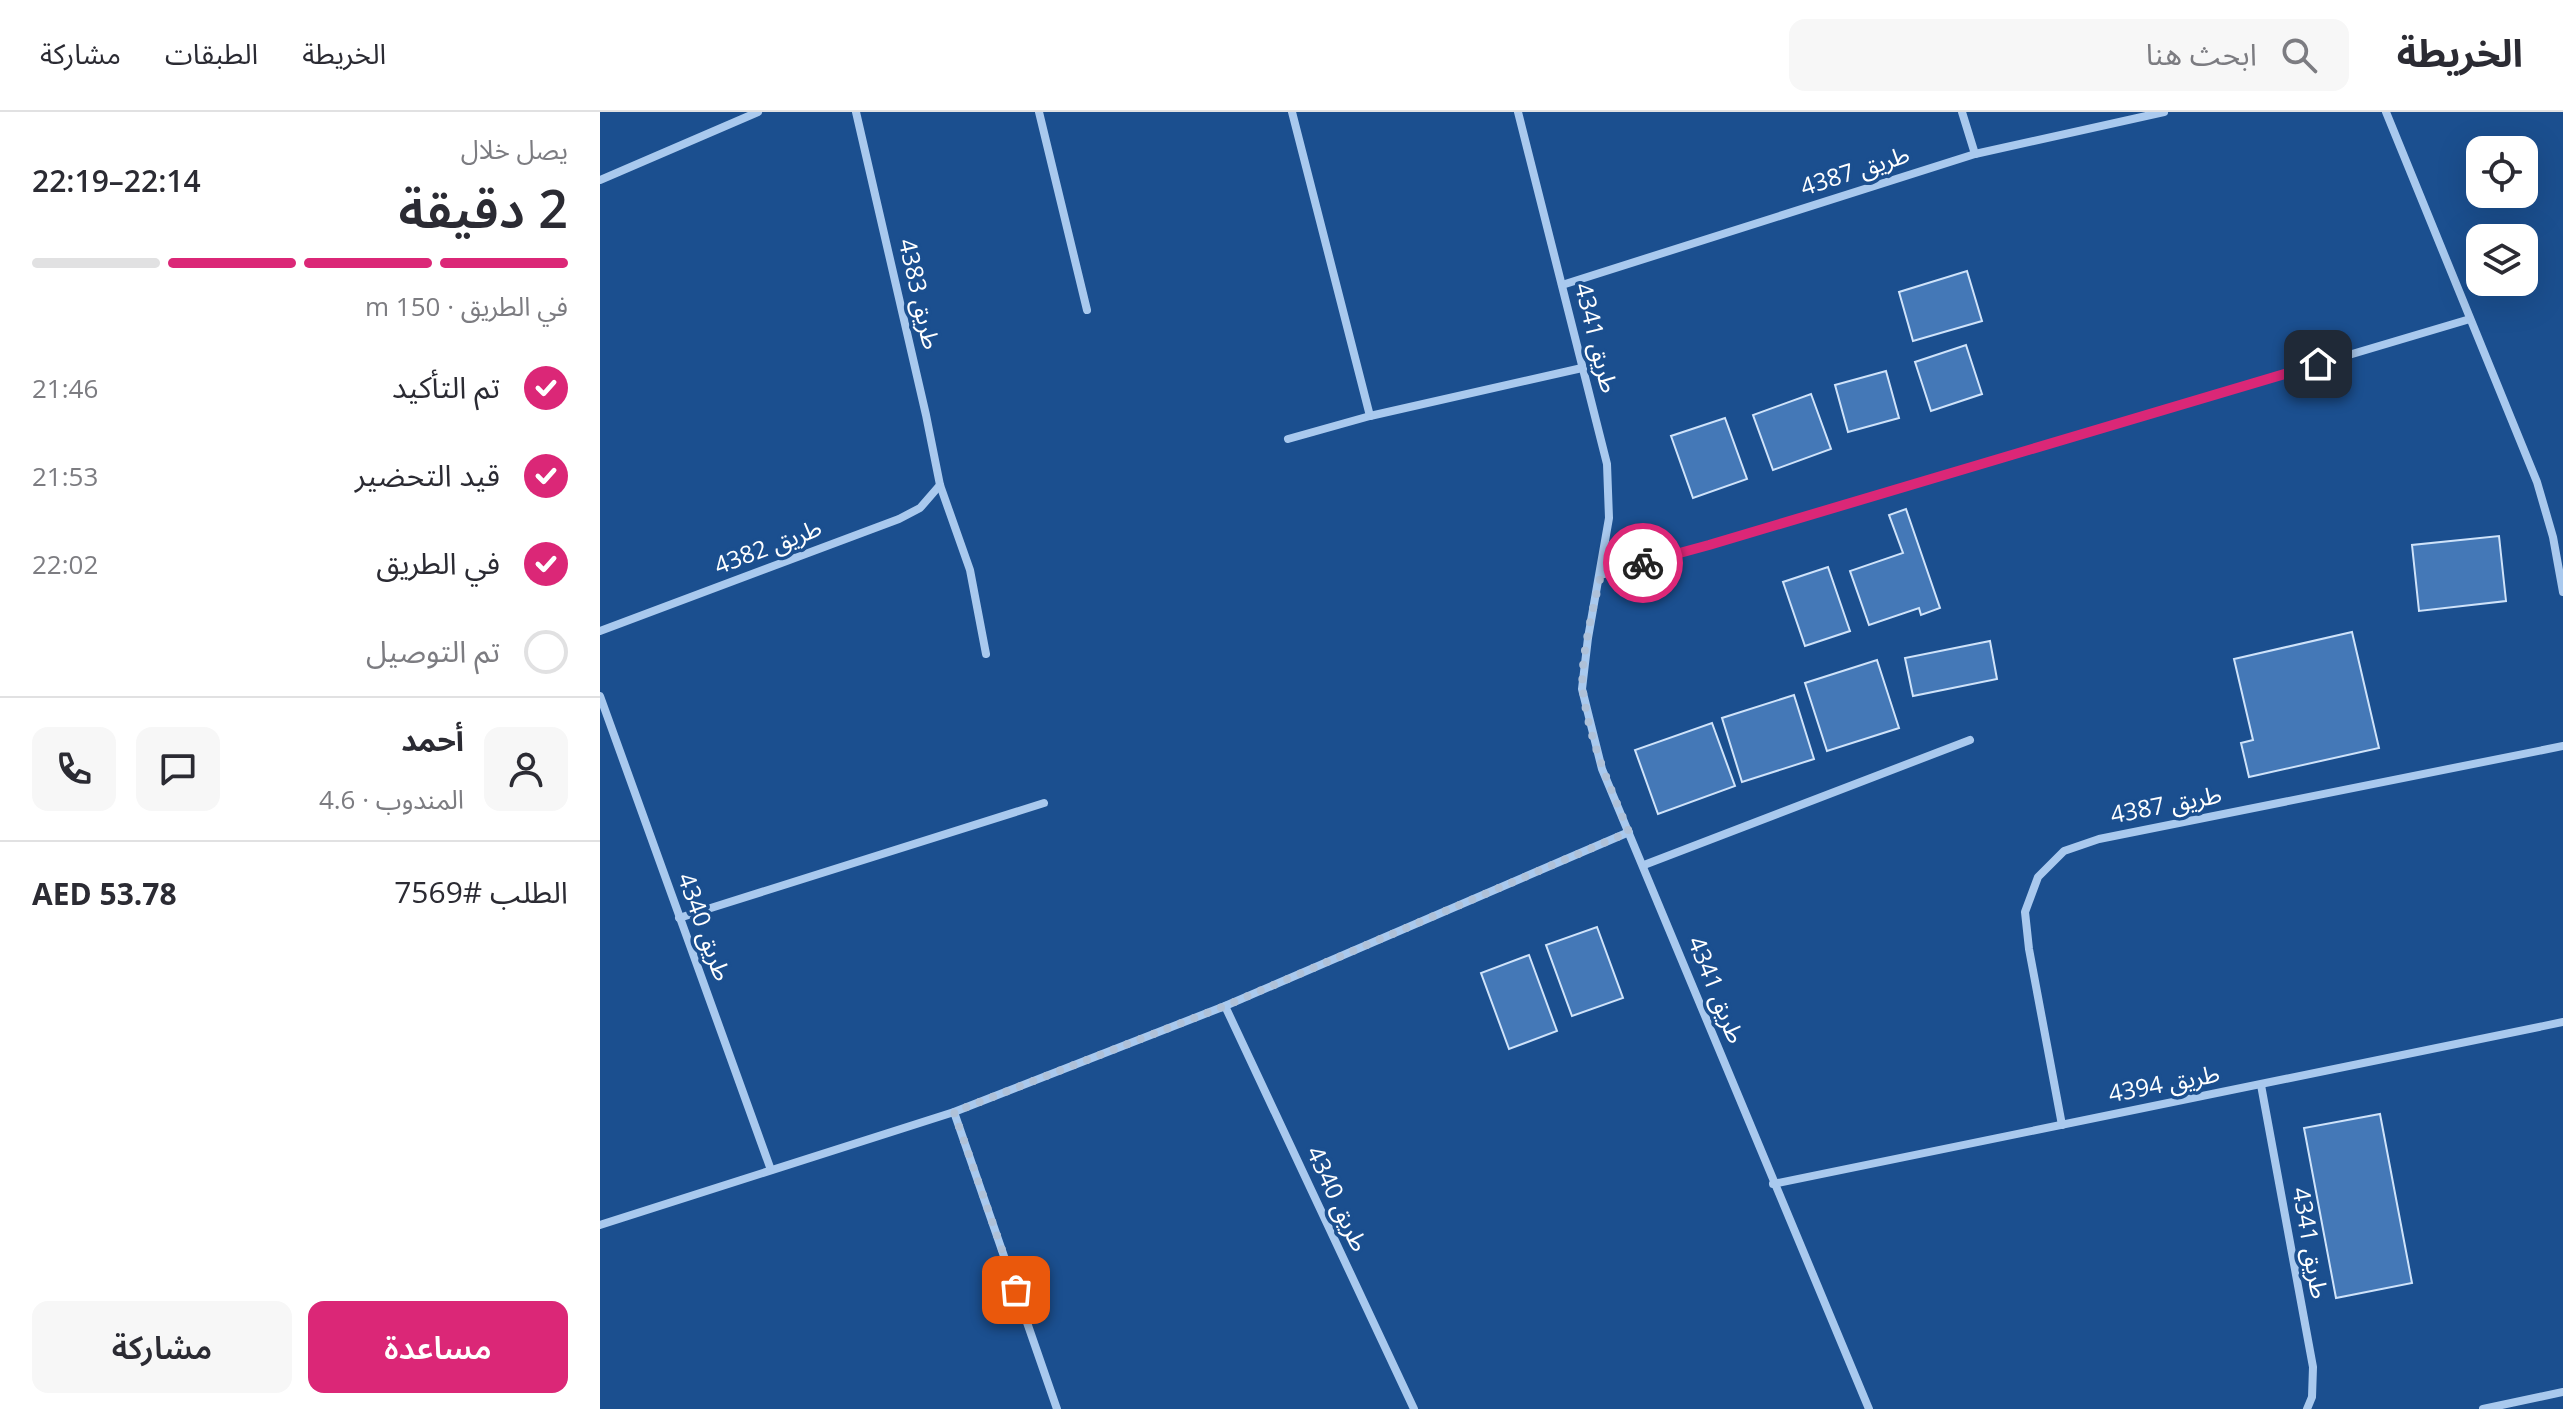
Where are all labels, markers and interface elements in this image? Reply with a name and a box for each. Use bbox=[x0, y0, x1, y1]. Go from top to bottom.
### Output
search box bbox=[1789, 19, 2349, 91]
text: الخريطة bbox=[2397, 26, 2523, 78]
text: ابحث هنا bbox=[2146, 33, 2257, 74]
icon: search bbox=[2277, 33, 2321, 77]
text: مشاركة bbox=[40, 34, 121, 72]
text: الطبقات bbox=[165, 34, 258, 72]
text: الخريطة bbox=[302, 34, 386, 72]
text: يصل خلال bbox=[461, 131, 568, 167]
street label: طريق 4387 bbox=[1796, 136, 1913, 203]
map controls bbox=[2466, 136, 2538, 296]
button: locate bbox=[2466, 136, 2538, 208]
text: 22:14–22:19 bbox=[32, 160, 201, 201]
text: 2 دقيقة bbox=[399, 172, 568, 243]
button: layers bbox=[2466, 224, 2538, 296]
street label: طريق 4383 bbox=[892, 235, 949, 352]
street label: طريق 4341 bbox=[1568, 279, 1627, 396]
text: في الطريق · 150 m bbox=[365, 288, 568, 324]
pin bbox=[2284, 330, 2352, 398]
icon: home bbox=[2296, 342, 2340, 386]
text: تم التأكيد bbox=[392, 366, 500, 407]
icon: check bbox=[524, 366, 568, 410]
text: 21:46 bbox=[32, 370, 98, 406]
text: قيد التحضير bbox=[355, 454, 500, 495]
icon: check bbox=[524, 454, 568, 498]
text: 21:53 bbox=[32, 458, 98, 494]
street label: طريق 4382 bbox=[709, 510, 826, 581]
courier bbox=[1603, 523, 1683, 603]
icon: bike bbox=[1621, 541, 1665, 585]
text: في الطريق bbox=[376, 542, 500, 583]
icon: check bbox=[524, 542, 568, 586]
text: 22:02 bbox=[32, 546, 98, 582]
text: تم التوصيل bbox=[366, 630, 500, 671]
text: أحمد bbox=[401, 719, 464, 760]
button: phone bbox=[32, 727, 116, 811]
button: chat bbox=[136, 727, 220, 811]
button: person bbox=[484, 727, 568, 811]
street label: طريق 4387 bbox=[2107, 777, 2224, 830]
text: المندوب · 4.6 bbox=[319, 781, 464, 817]
street label: طريق 4340 bbox=[671, 868, 740, 985]
text: الطلب #7569 bbox=[394, 871, 568, 912]
text: AED 53.78 bbox=[32, 873, 177, 914]
street label: طريق 4341 bbox=[1681, 931, 1754, 1048]
street label: طريق 4394 bbox=[2105, 1056, 2222, 1109]
street label: طريق 4340 bbox=[1300, 1140, 1377, 1256]
street label: طريق 4341 bbox=[2285, 1184, 2338, 1301]
pin bbox=[982, 1256, 1050, 1324]
icon: bag bbox=[994, 1268, 1038, 1312]
button: مشاركة bbox=[32, 1301, 292, 1393]
button: مساعدة bbox=[308, 1301, 568, 1393]

